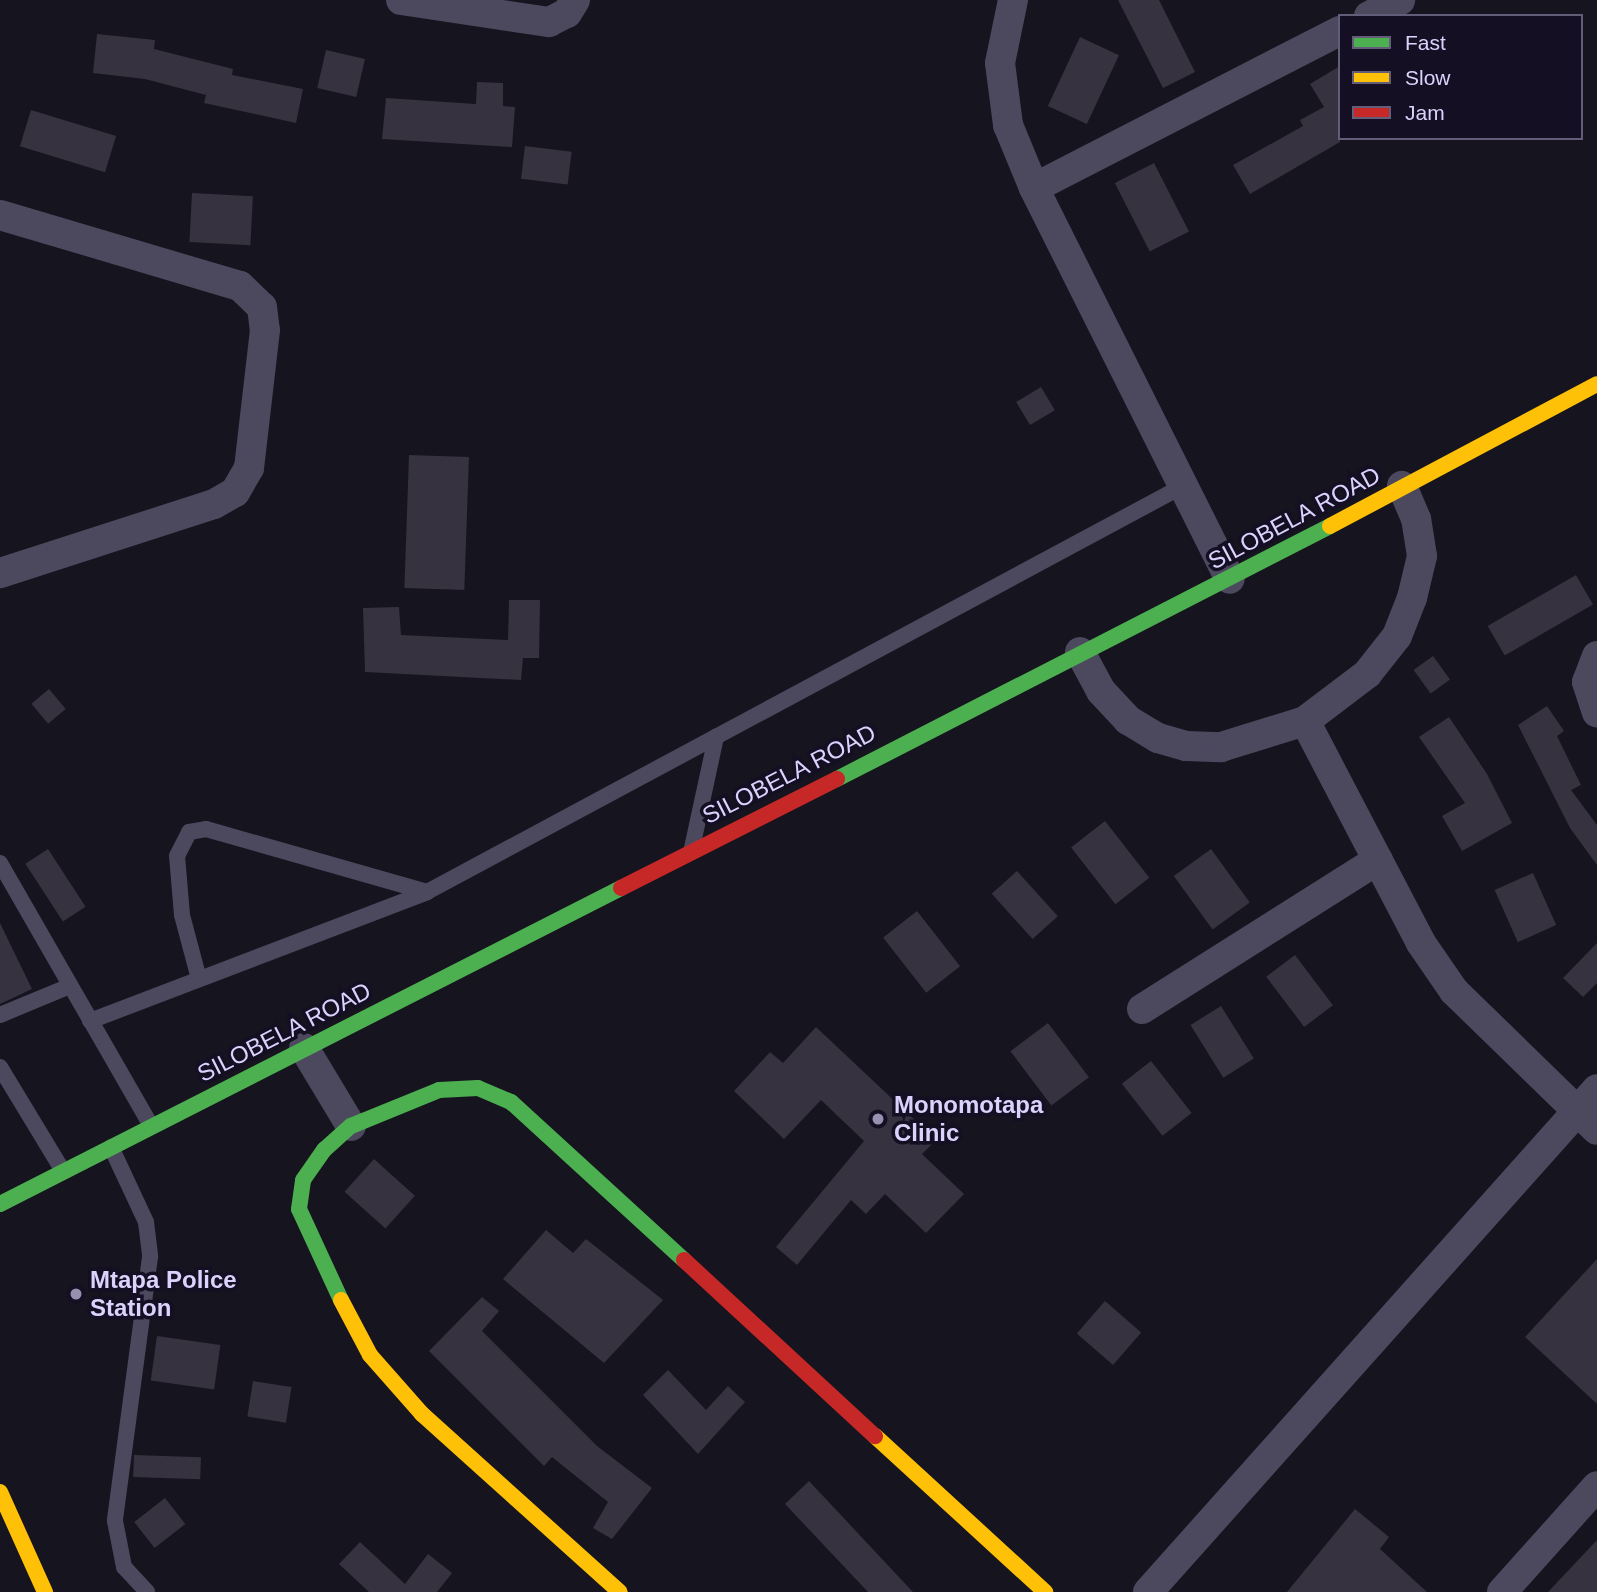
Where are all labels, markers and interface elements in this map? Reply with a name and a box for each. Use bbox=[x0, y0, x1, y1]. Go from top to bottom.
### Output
legend bbox=[1338, 14, 1583, 140]
text: Fast bbox=[1405, 31, 1446, 54]
text: Slow bbox=[1405, 66, 1451, 89]
text: Jam bbox=[1405, 101, 1445, 124]
street label: SILOBELA ROAD bbox=[1202, 460, 1386, 576]
street label: SILOBELA ROAD bbox=[697, 718, 881, 830]
street label: SILOBELA ROAD bbox=[192, 976, 376, 1088]
place label: Monomotapa Clinic bbox=[894, 1091, 1043, 1147]
marker: Monomotapa Clinic bbox=[868, 1109, 888, 1129]
place label: Mtapa Police Station bbox=[90, 1266, 237, 1322]
marker: Mtapa Police Station bbox=[68, 1286, 84, 1302]

